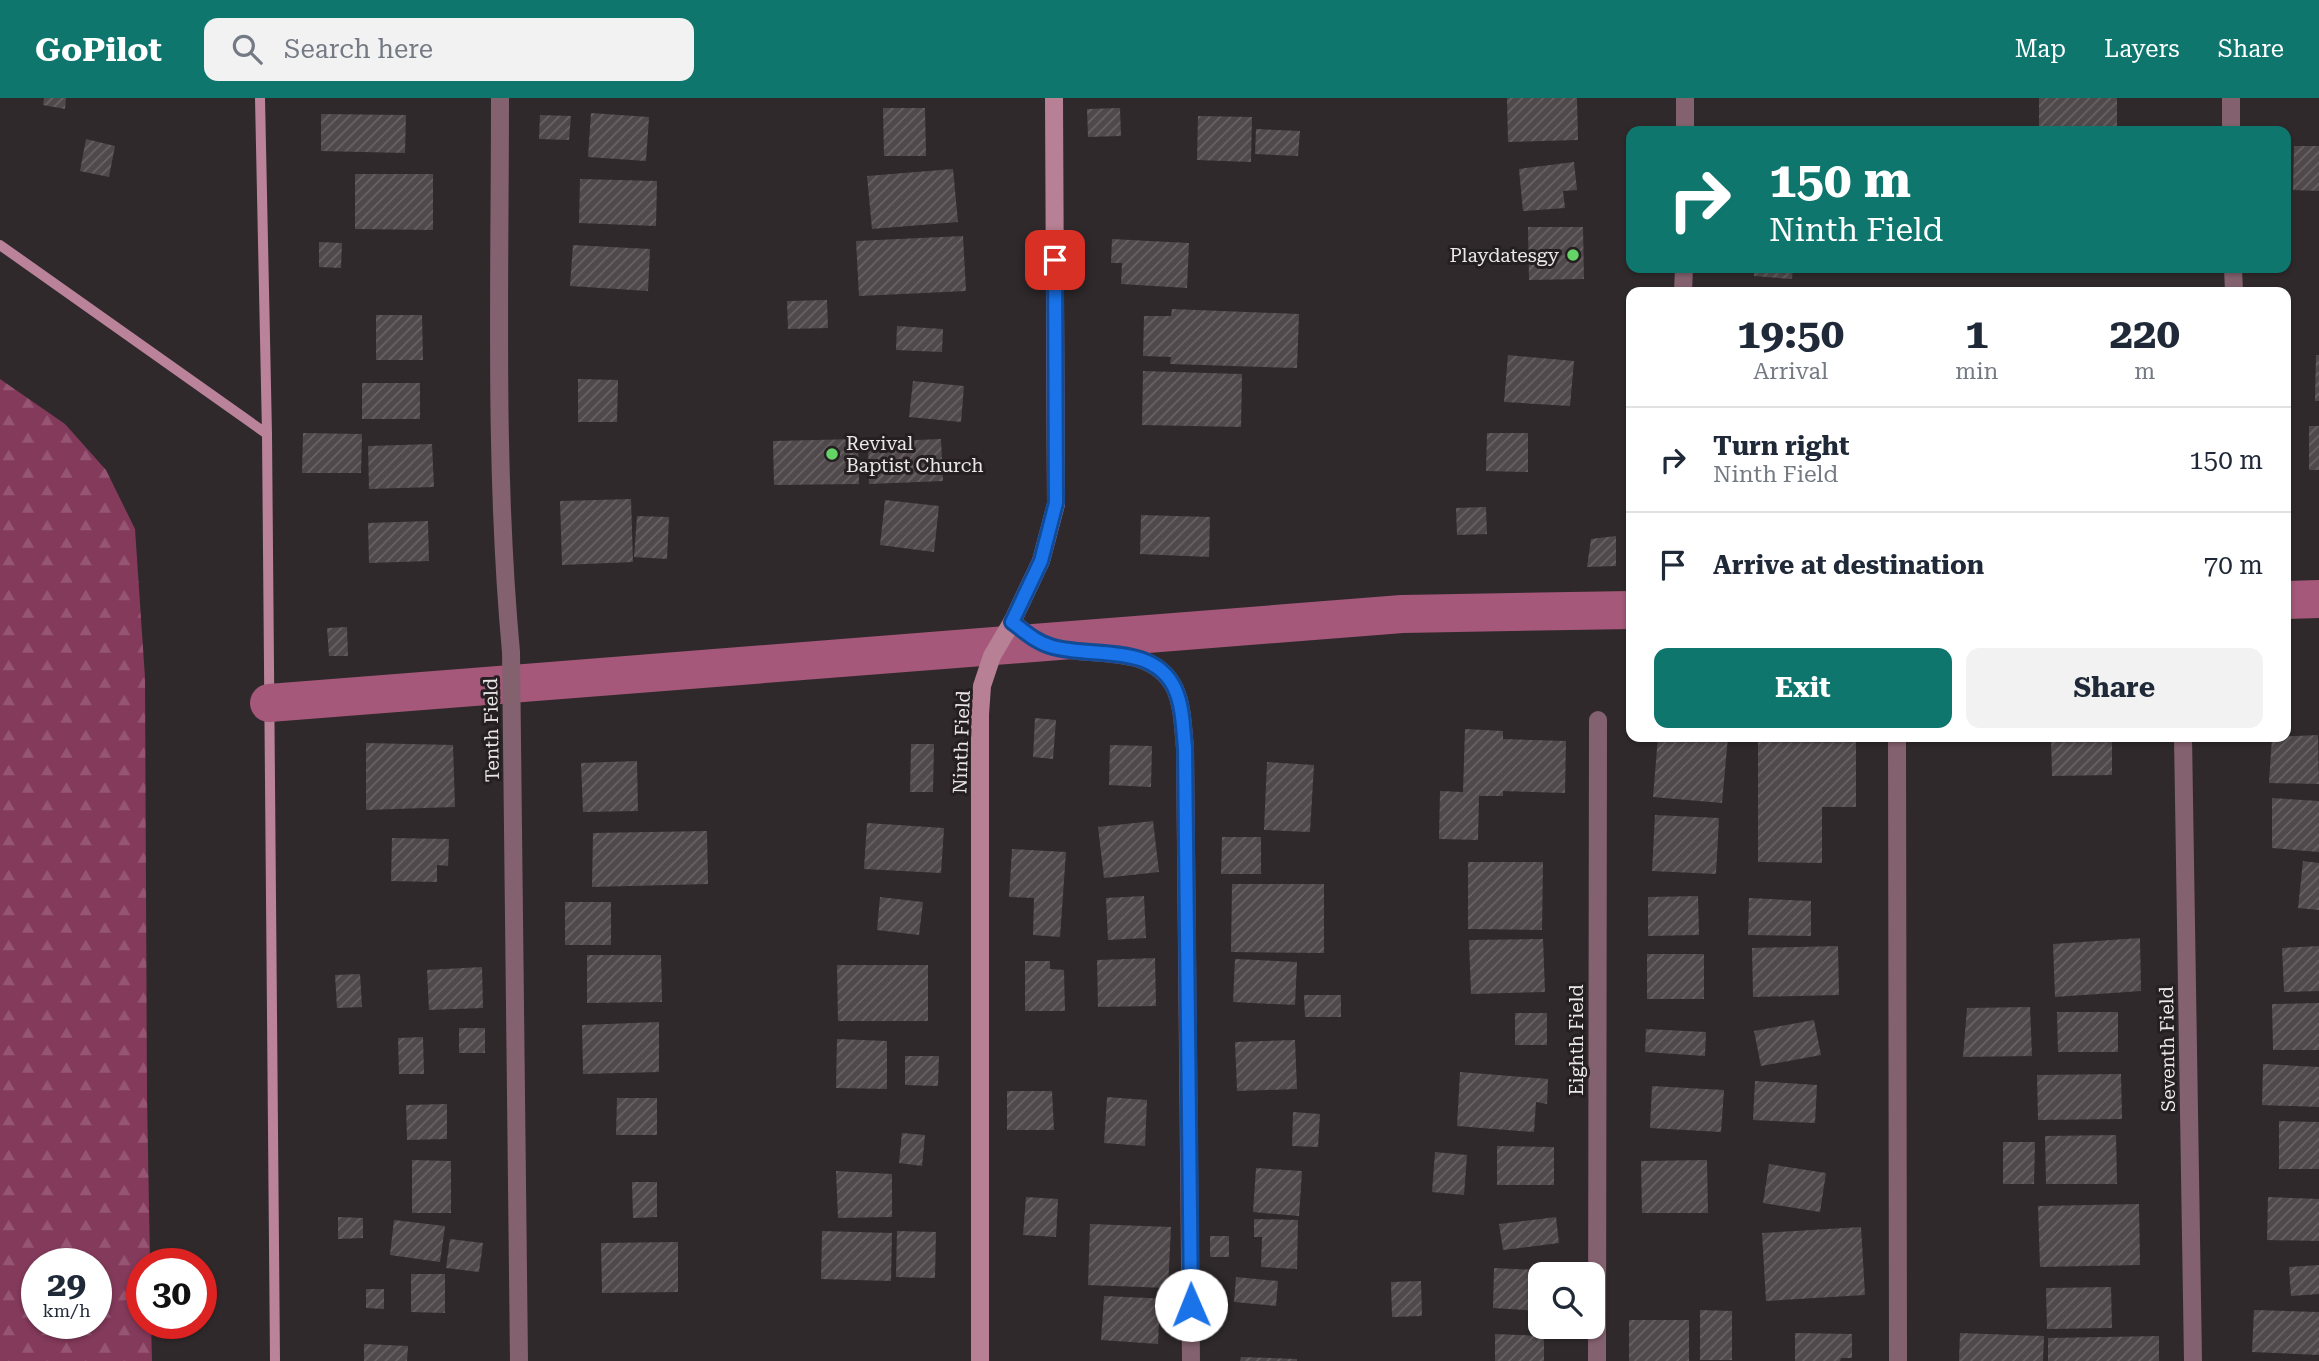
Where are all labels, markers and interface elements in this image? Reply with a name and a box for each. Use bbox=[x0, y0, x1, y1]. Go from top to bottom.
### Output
search box bbox=[204, 18, 694, 81]
text: GoPilot bbox=[35, 30, 162, 69]
icon: search bbox=[228, 30, 266, 68]
text: Search here bbox=[284, 34, 433, 64]
text: Map bbox=[2015, 35, 2066, 63]
text: Layers bbox=[2104, 35, 2180, 63]
text: Share bbox=[2218, 35, 2284, 63]
text: 150 m bbox=[1769, 152, 1911, 209]
icon: right bbox=[1654, 154, 1745, 245]
text: Ninth Field bbox=[1769, 211, 1943, 249]
pin bbox=[1025, 230, 1085, 290]
icon: arrive bbox=[1036, 241, 1074, 279]
place label: Playdatesgy bbox=[1450, 244, 1560, 267]
marker: Playdatesgy bbox=[1565, 247, 1581, 263]
text: 19:50 bbox=[1737, 309, 1844, 358]
text: 1 bbox=[1965, 309, 1989, 358]
text: 220 bbox=[2109, 309, 2180, 358]
text: Arrival bbox=[1753, 358, 1828, 385]
text: min bbox=[1955, 358, 1998, 385]
text: m bbox=[2134, 358, 2155, 385]
text: Turn right bbox=[1713, 431, 1849, 461]
place label: Revival Baptist Church bbox=[846, 432, 984, 477]
icon: right bbox=[1654, 441, 1692, 479]
text: 150 m bbox=[2189, 445, 2263, 475]
marker: Revival Baptist Church bbox=[824, 446, 840, 462]
text: Ninth Field bbox=[1713, 461, 1838, 488]
icon: arrive bbox=[1654, 546, 1692, 584]
text: Arrive at destination bbox=[1713, 550, 1984, 580]
text: 70 m bbox=[2204, 550, 2263, 580]
button: Exit bbox=[1654, 648, 1952, 728]
button: Share bbox=[1966, 648, 2263, 728]
street label: Tenth Field bbox=[479, 678, 504, 782]
street label: Ninth Field bbox=[948, 690, 975, 794]
street label: Eighth Field bbox=[1565, 984, 1588, 1096]
street label: Seventh Field bbox=[2155, 986, 2180, 1112]
speed limit sign: 30 bbox=[126, 1248, 217, 1339]
map controls bbox=[1528, 1262, 1605, 1339]
button: search bbox=[1528, 1262, 1605, 1339]
text: 29 bbox=[47, 1264, 86, 1305]
position arrow bbox=[1154, 1268, 1228, 1342]
text: km/h bbox=[42, 1300, 91, 1321]

